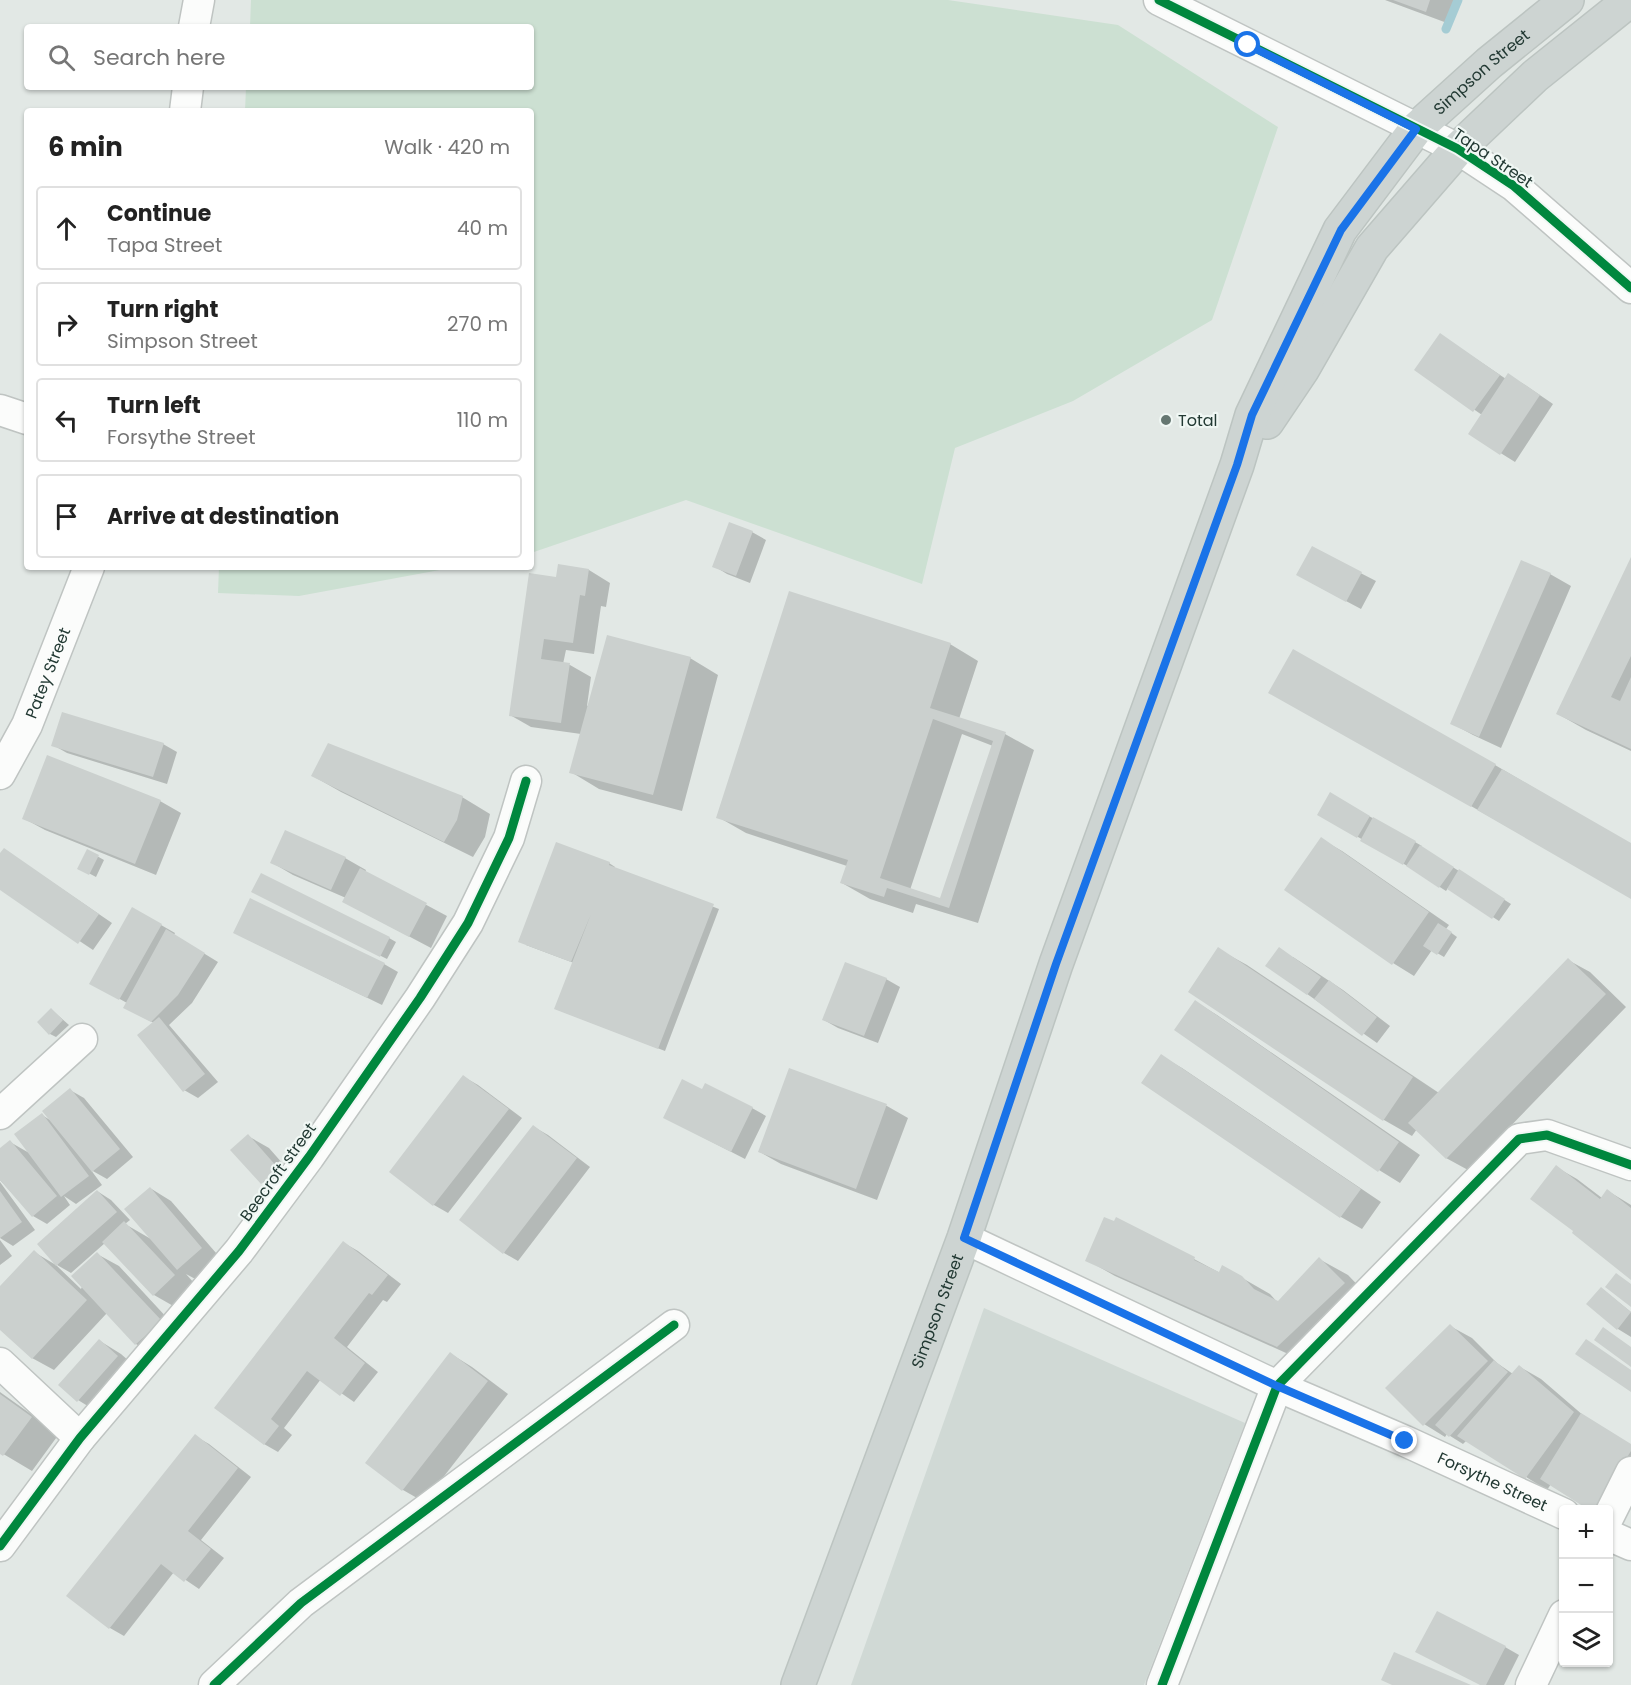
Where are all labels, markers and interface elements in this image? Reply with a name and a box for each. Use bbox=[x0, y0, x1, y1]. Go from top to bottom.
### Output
street label: Simpson Street bbox=[1428, 23, 1534, 120]
search box bbox=[24, 24, 534, 90]
route start bbox=[1234, 31, 1260, 57]
icon: search bbox=[45, 41, 78, 74]
text: Search here bbox=[93, 42, 226, 73]
street label: Tapa Street bbox=[1448, 123, 1538, 193]
text: 6 min bbox=[48, 129, 123, 165]
text: Walk · 420 m bbox=[384, 133, 510, 161]
text: Continue bbox=[107, 198, 211, 229]
icon: ahead bbox=[50, 212, 83, 245]
text: 40 m bbox=[457, 214, 508, 242]
text: Tapa Street bbox=[107, 231, 222, 259]
text: Turn right bbox=[107, 294, 218, 325]
icon: right bbox=[50, 308, 83, 341]
text: 270 m bbox=[447, 310, 508, 338]
text: Simpson Street bbox=[107, 327, 258, 355]
text: Turn left bbox=[107, 390, 201, 421]
icon: left bbox=[50, 404, 83, 437]
text: 110 m bbox=[457, 406, 508, 434]
place label: Total bbox=[1178, 409, 1217, 432]
marker: Total bbox=[1159, 413, 1173, 427]
text: Forsythe Street bbox=[107, 423, 255, 451]
icon: arrive bbox=[50, 500, 83, 533]
text: Arrive at destination bbox=[107, 501, 339, 532]
street label: Patey Street bbox=[19, 624, 76, 722]
street label: Beecroft street bbox=[234, 1118, 322, 1226]
street label: Simpson Street bbox=[905, 1250, 969, 1372]
route end bbox=[1391, 1427, 1417, 1453]
street label: Forsythe Street bbox=[1434, 1446, 1552, 1517]
map controls bbox=[1559, 1505, 1613, 1667]
button: + bbox=[1559, 1505, 1613, 1559]
button: − bbox=[1559, 1559, 1613, 1613]
button: layers bbox=[1559, 1613, 1613, 1667]

